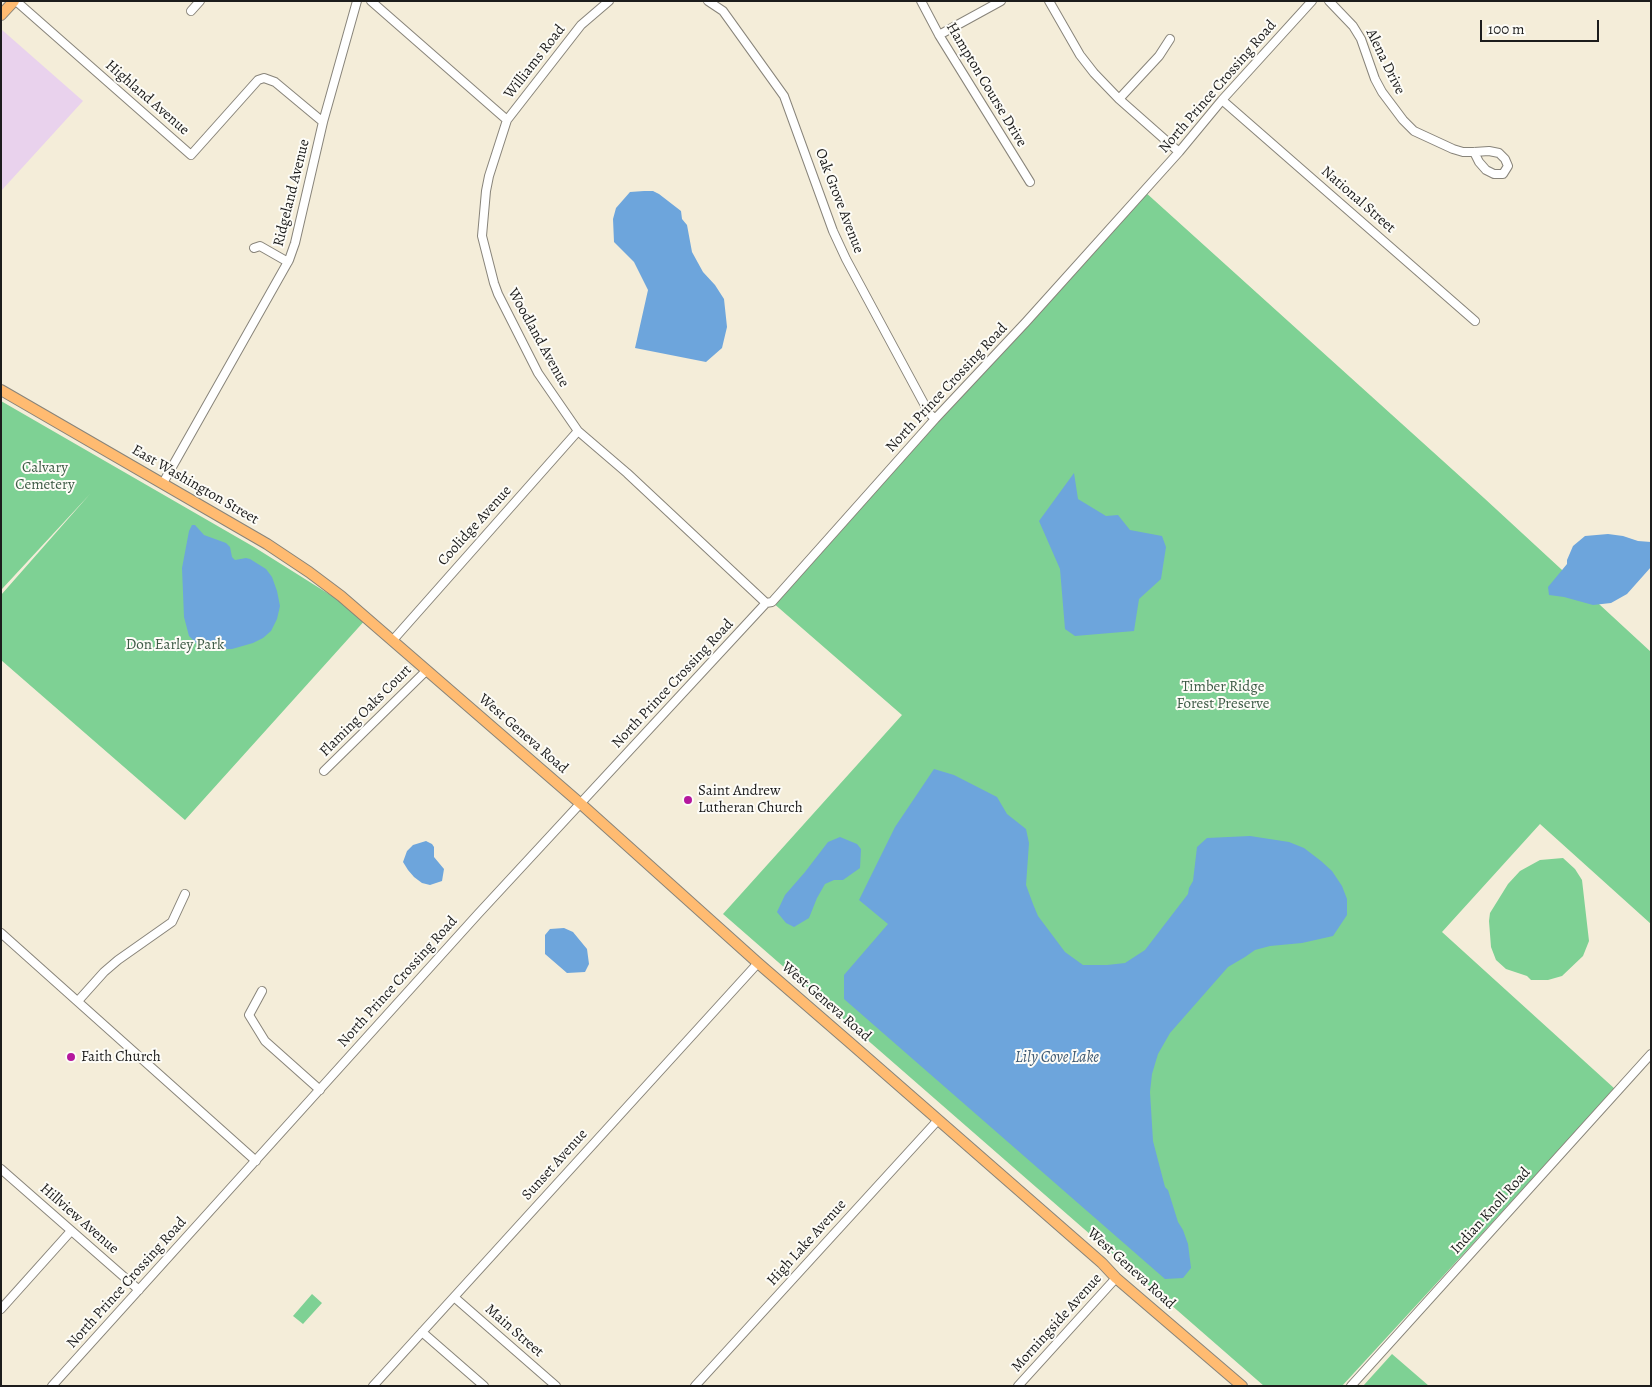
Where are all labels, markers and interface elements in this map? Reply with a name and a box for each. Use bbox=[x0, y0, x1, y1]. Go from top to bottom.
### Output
scale bar bbox=[1482, 10, 1601, 42]
street label: North Prince Crossing Road bbox=[1155, 17, 1281, 157]
text: 100 m bbox=[1488, 19, 1525, 39]
street label: Hampton Course Drive bbox=[942, 20, 1030, 150]
street label: Williams Road bbox=[501, 21, 569, 103]
street label: Alena Drive bbox=[1361, 26, 1409, 98]
street label: Highland Avenue bbox=[101, 57, 193, 139]
street label: Ridgeland Avenue bbox=[270, 137, 314, 249]
street label: Oak Grove Avenue bbox=[811, 146, 867, 256]
street label: National Street bbox=[1317, 163, 1399, 237]
street label: Woodland Avenue bbox=[503, 285, 573, 391]
street label: North Prince Crossing Road bbox=[882, 320, 1012, 456]
street label: East Washington Street bbox=[128, 441, 262, 529]
park label: Calvary Cemetery bbox=[15, 459, 75, 494]
street label: Coolidge Avenue bbox=[434, 482, 516, 570]
street label: North Prince Crossing Road bbox=[608, 616, 738, 752]
park label: Don Earley Park bbox=[126, 636, 224, 654]
street label: Flaming Oaks Court bbox=[316, 661, 416, 761]
park label: Timber Ridge Forest Preserve bbox=[1176, 678, 1270, 713]
street label: West Geneva Road bbox=[475, 690, 571, 778]
place label: Saint Andrew Lutheran Church bbox=[698, 782, 803, 817]
marker: Saint Andrew Lutheran Church bbox=[682, 794, 694, 806]
street label: North Prince Crossing Road bbox=[334, 913, 462, 1051]
street label: West Geneva Road bbox=[778, 958, 874, 1046]
place label: Faith Church bbox=[81, 1048, 161, 1066]
water label: Lily Cove Lake bbox=[1015, 1048, 1099, 1068]
marker: Faith Church bbox=[65, 1051, 77, 1063]
street label: Sunset Avenue bbox=[518, 1126, 592, 1204]
street label: Indian Knoll Road bbox=[1447, 1164, 1535, 1258]
street label: Hillview Avenue bbox=[36, 1180, 122, 1258]
street label: High Lake Avenue bbox=[764, 1196, 850, 1290]
street label: North Prince Crossing Road bbox=[63, 1214, 191, 1352]
street label: West Geneva Road bbox=[1083, 1225, 1179, 1313]
street label: Morningside Avenue bbox=[1008, 1270, 1106, 1376]
street label: Main Street bbox=[481, 1301, 547, 1361]

